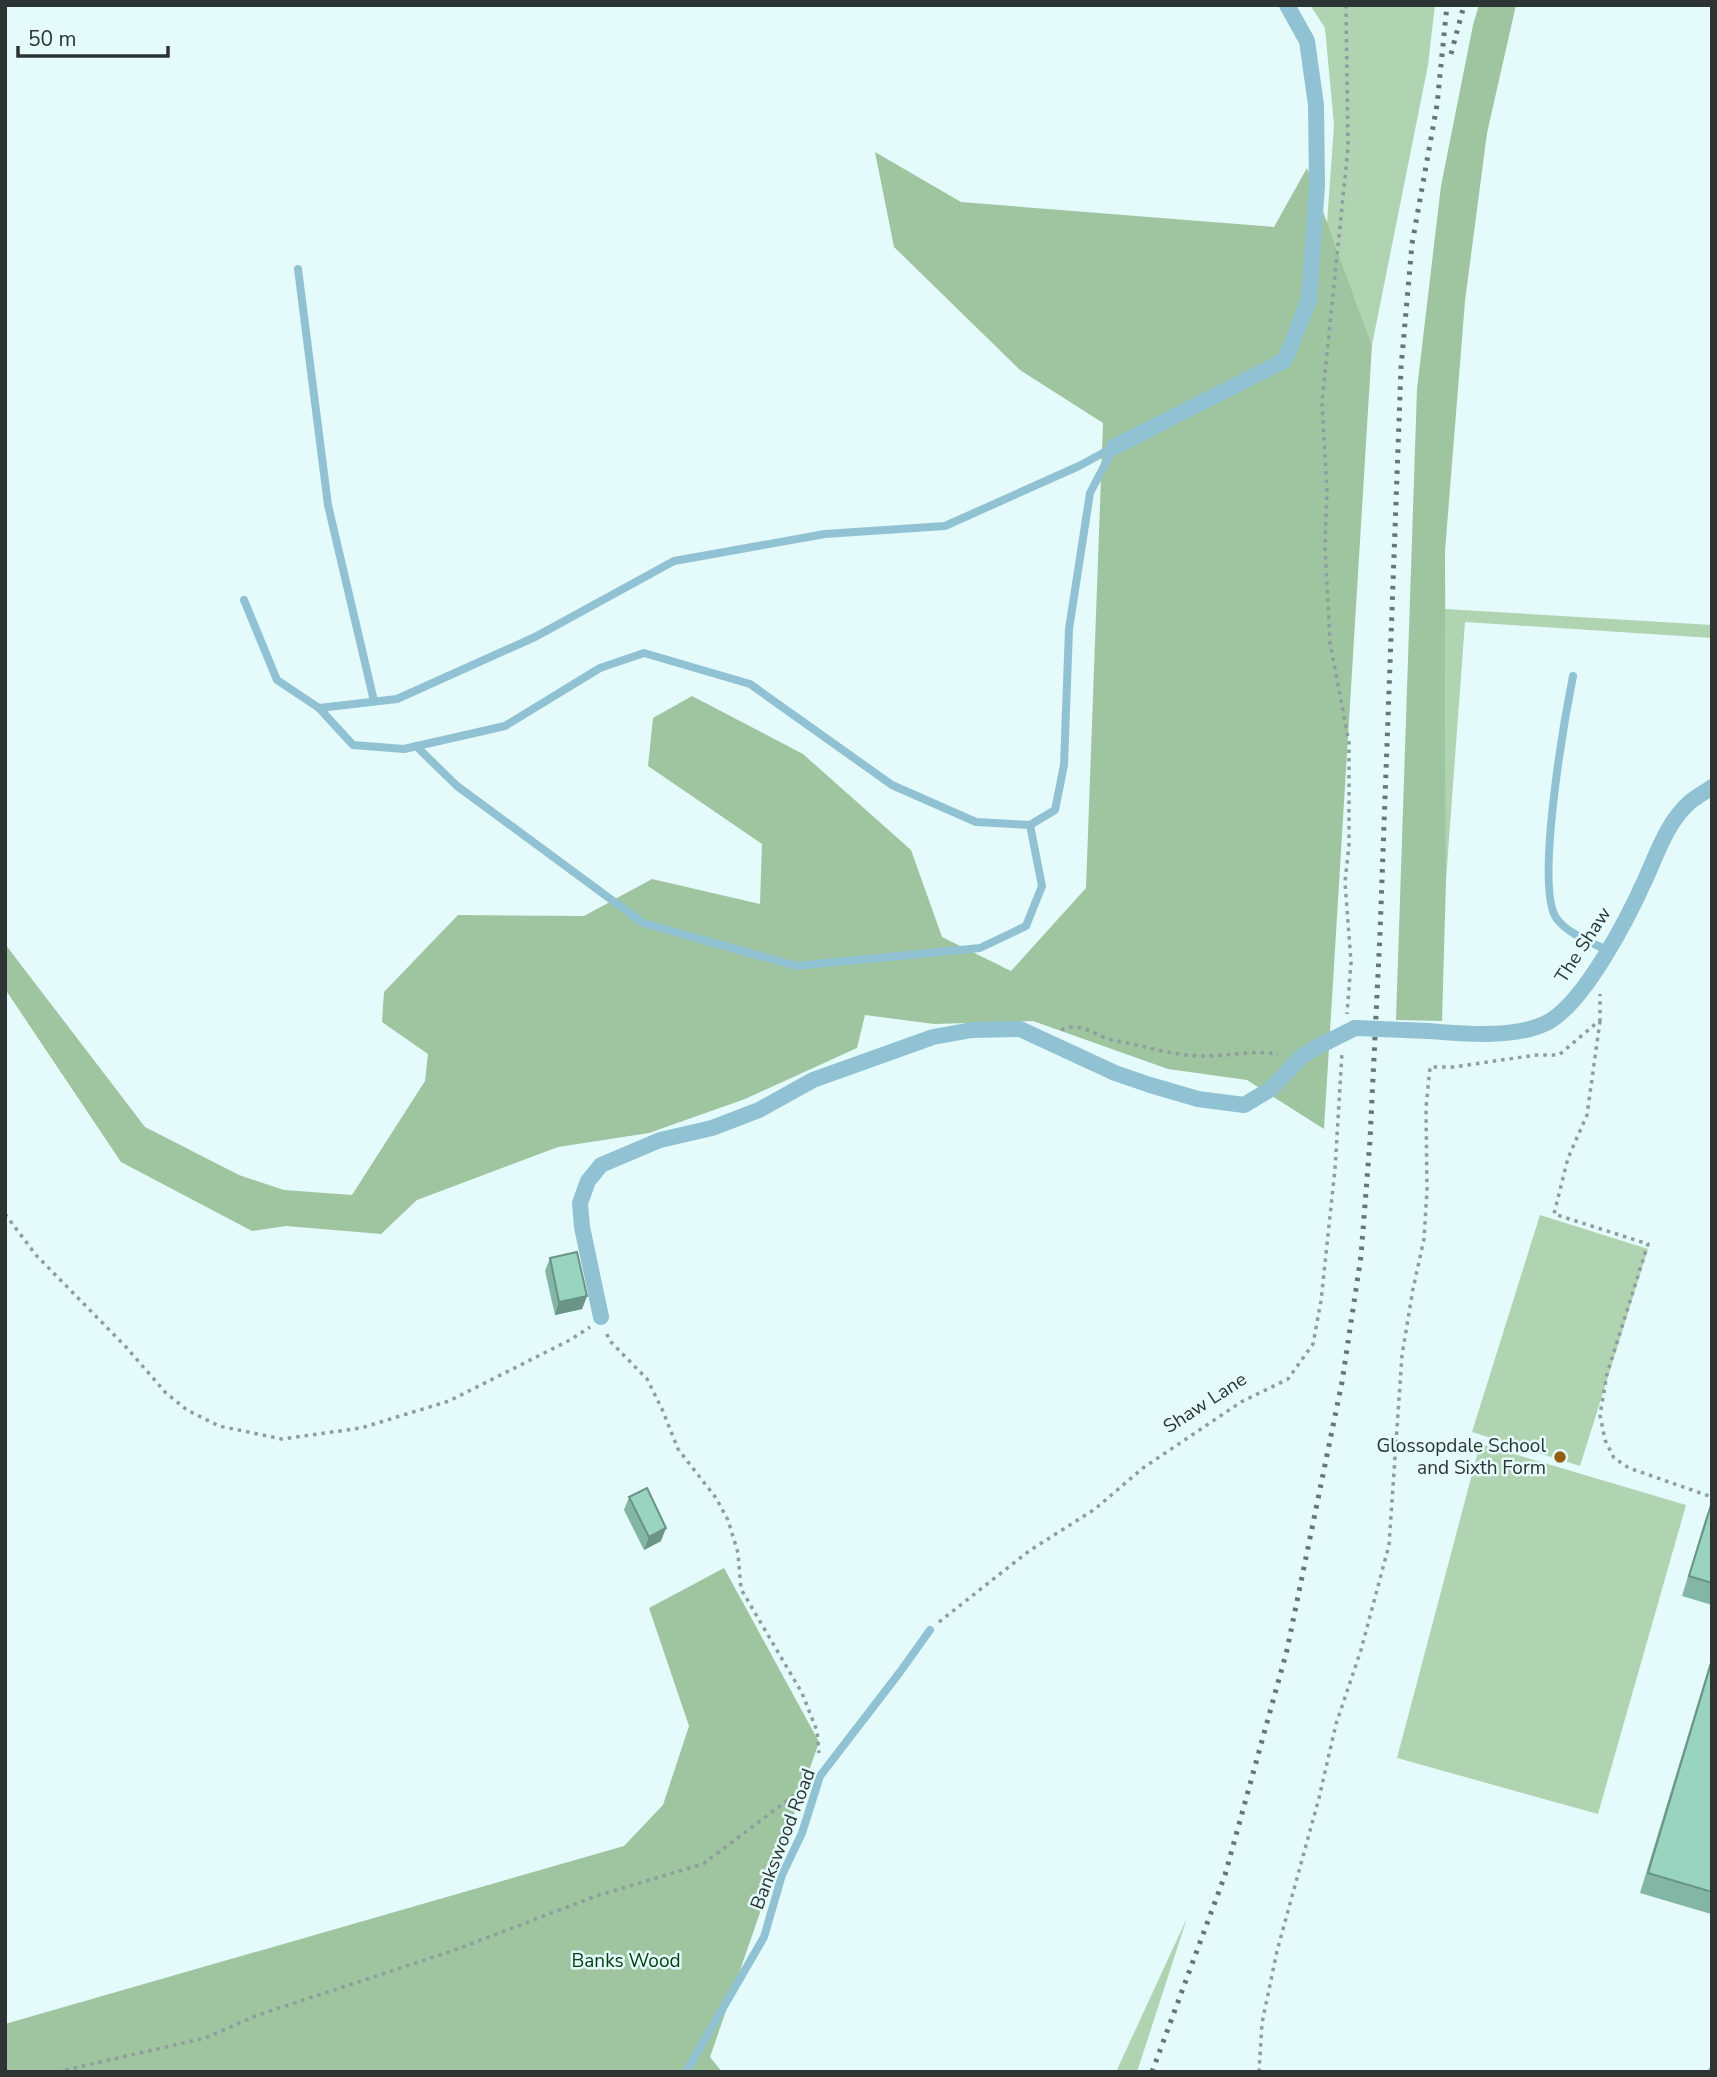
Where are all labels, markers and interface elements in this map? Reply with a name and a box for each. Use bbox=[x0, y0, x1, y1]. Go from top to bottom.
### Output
scale bar bbox=[18, 14, 168, 58]
text: 50 m bbox=[28, 25, 77, 53]
street label: The Shaw bbox=[1549, 902, 1617, 988]
street label: Shaw Lane bbox=[1158, 1366, 1252, 1440]
place label: Glossopdale School and Sixth Form bbox=[1377, 1433, 1546, 1481]
marker: Glossopdale School and Sixth Form bbox=[1552, 1449, 1568, 1465]
street label: Bankswood Road bbox=[744, 1765, 822, 1913]
park label: Banks Wood bbox=[571, 1948, 681, 1974]

